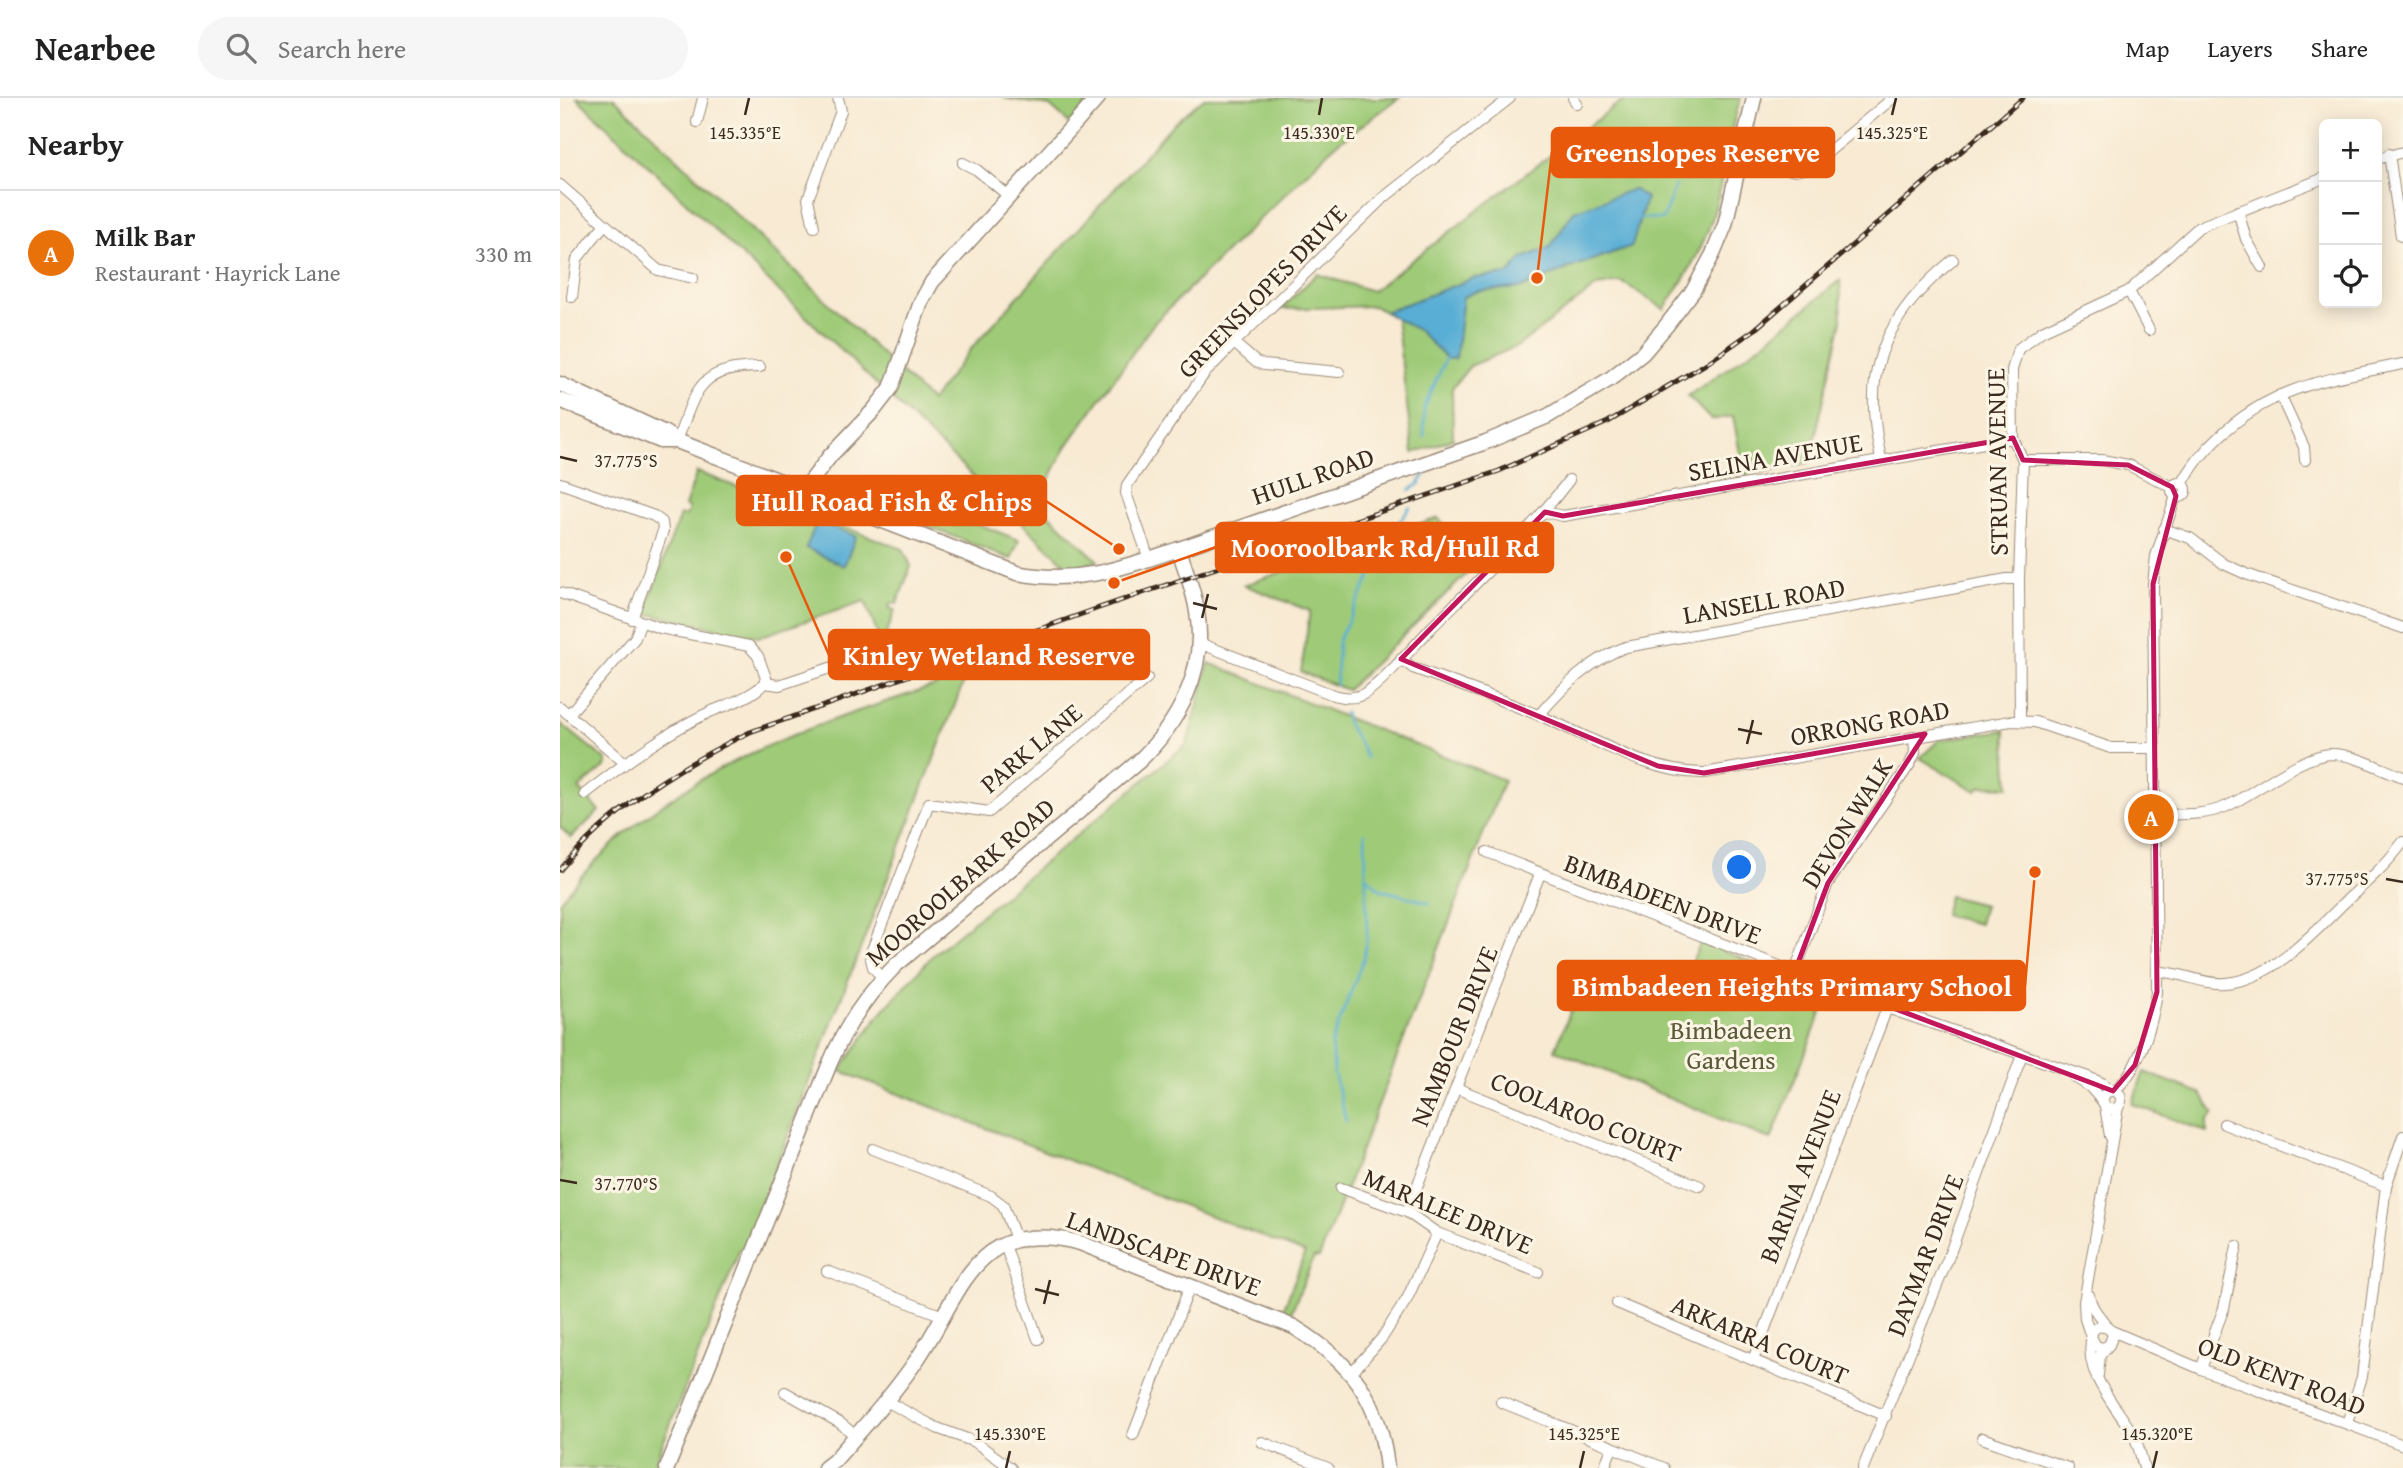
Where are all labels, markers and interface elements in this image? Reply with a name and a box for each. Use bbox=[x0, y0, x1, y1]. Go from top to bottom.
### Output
search box bbox=[198, 17, 688, 80]
text: Nearbee bbox=[35, 24, 156, 72]
icon: search bbox=[222, 29, 260, 67]
text: Search here bbox=[278, 29, 406, 68]
text: Map bbox=[2126, 31, 2169, 66]
text: Layers bbox=[2207, 31, 2273, 66]
text: Share bbox=[2311, 31, 2368, 66]
text: 145.335°E bbox=[709, 119, 781, 146]
text: 145.330°E bbox=[1283, 119, 1355, 146]
text: 145.325°E bbox=[1856, 119, 1928, 146]
map controls bbox=[2319, 119, 2382, 308]
button: + bbox=[2319, 119, 2382, 182]
text: Nearby bbox=[28, 122, 124, 166]
callout: Greenslopes Reserve bbox=[1552, 128, 1834, 177]
text: Greenslopes Reserve bbox=[1566, 131, 1820, 172]
button: − bbox=[2319, 182, 2382, 245]
street label: GREENSLOPES DRIVE bbox=[1168, 195, 1355, 387]
text: Milk Bar bbox=[95, 217, 195, 256]
text: A bbox=[44, 237, 58, 270]
text: 330 m bbox=[475, 237, 532, 270]
button: locate bbox=[2319, 245, 2382, 308]
text: Restaurant · Hayrick Lane bbox=[95, 256, 341, 289]
street label: STRUAN AVENUE bbox=[1975, 368, 2018, 556]
street label: SELINA AVENUE bbox=[1685, 422, 1865, 491]
street label: HULL ROAD bbox=[1246, 436, 1379, 515]
text: 37.775°S bbox=[595, 447, 658, 474]
callout: Hull Road Fish & Chips bbox=[737, 476, 1046, 525]
text: Hull Road Fish & Chips bbox=[752, 480, 1032, 521]
callout: Mooroolbark Rd/Hull Rd bbox=[1216, 523, 1553, 572]
text: Mooroolbark Rd/Hull Rd bbox=[1231, 526, 1540, 567]
street label: LANSELL ROAD bbox=[1680, 567, 1848, 634]
callout: Kinley Wetland Reserve bbox=[829, 630, 1149, 679]
text: Kinley Wetland Reserve bbox=[843, 634, 1135, 675]
street label: ORRONG ROAD bbox=[1787, 689, 1953, 756]
street label: PARK LANE bbox=[971, 693, 1090, 802]
street label: DEVON WALK bbox=[1791, 749, 1902, 896]
street label: MOOROOLBARK ROAD bbox=[856, 788, 1063, 975]
pin: A bbox=[2128, 791, 2174, 843]
street label: BIMBADEEN DRIVE bbox=[1559, 843, 1767, 954]
your location bbox=[1722, 850, 1756, 884]
text: 37.775°S bbox=[2306, 865, 2369, 892]
street label: NAMBOUR DRIVE bbox=[1400, 940, 1507, 1132]
callout: Bimbadeen Heights Primary School bbox=[1558, 961, 2025, 1010]
text: Bimbadeen Heights Primary School bbox=[1572, 965, 2012, 1006]
park label: Bimbadeen Gardens bbox=[1670, 1010, 1792, 1079]
street label: COOLAROO COURT bbox=[1485, 1061, 1688, 1173]
street label: BARINA AVENUE bbox=[1749, 1083, 1851, 1268]
street label: MARALEE DRIVE bbox=[1357, 1157, 1539, 1264]
street label: DAYMAR DRIVE bbox=[1876, 1168, 1973, 1342]
text: 37.770°S bbox=[595, 1170, 658, 1197]
street label: LANDSCAPE DRIVE bbox=[1061, 1199, 1267, 1306]
street label: ARKARRA COURT bbox=[1665, 1285, 1855, 1395]
street label: OLD KENT ROAD bbox=[2192, 1326, 2372, 1426]
text: 145.330°E bbox=[974, 1420, 1046, 1447]
text: 145.325°E bbox=[1548, 1420, 1620, 1447]
text: 145.320°E bbox=[2121, 1420, 2193, 1447]

